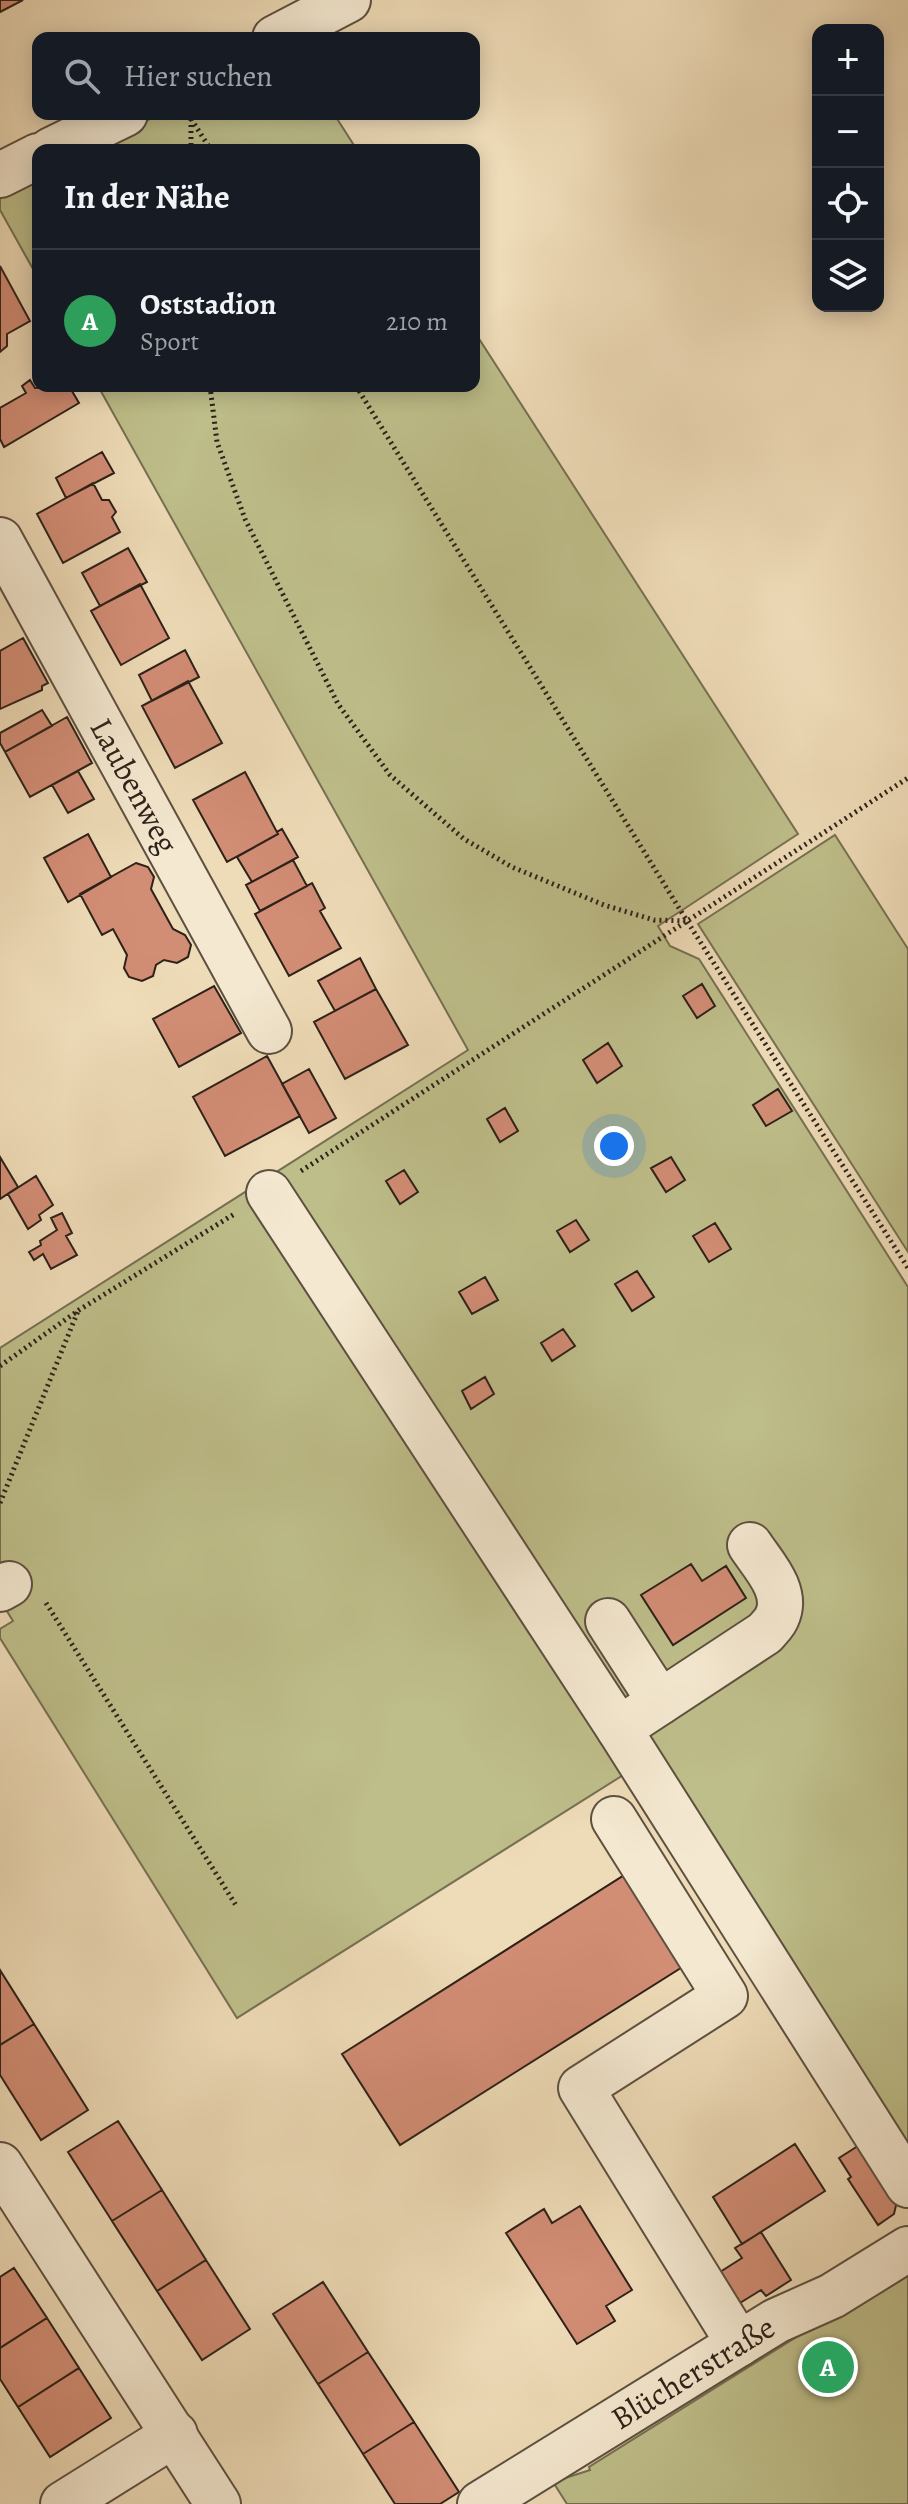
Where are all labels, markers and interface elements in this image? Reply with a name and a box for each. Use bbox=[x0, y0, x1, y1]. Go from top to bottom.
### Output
map controls bbox=[812, 24, 884, 312]
button: + bbox=[812, 24, 884, 96]
search box bbox=[32, 32, 480, 120]
icon: search bbox=[60, 54, 104, 98]
text: Hier suchen bbox=[124, 56, 273, 96]
button: − bbox=[812, 96, 884, 168]
button: locate bbox=[812, 168, 884, 240]
text: In der Nähe bbox=[64, 173, 230, 220]
button: layers bbox=[812, 240, 884, 312]
text: Oststadion bbox=[140, 284, 276, 324]
text: A bbox=[82, 304, 98, 339]
text: 210 m bbox=[386, 304, 448, 339]
text: Sport bbox=[140, 324, 199, 359]
street label: Laubenweg bbox=[80, 710, 189, 861]
your location bbox=[594, 1126, 634, 1166]
street label: Blücherstraße bbox=[602, 2305, 783, 2440]
pin: A bbox=[802, 2337, 854, 2397]

